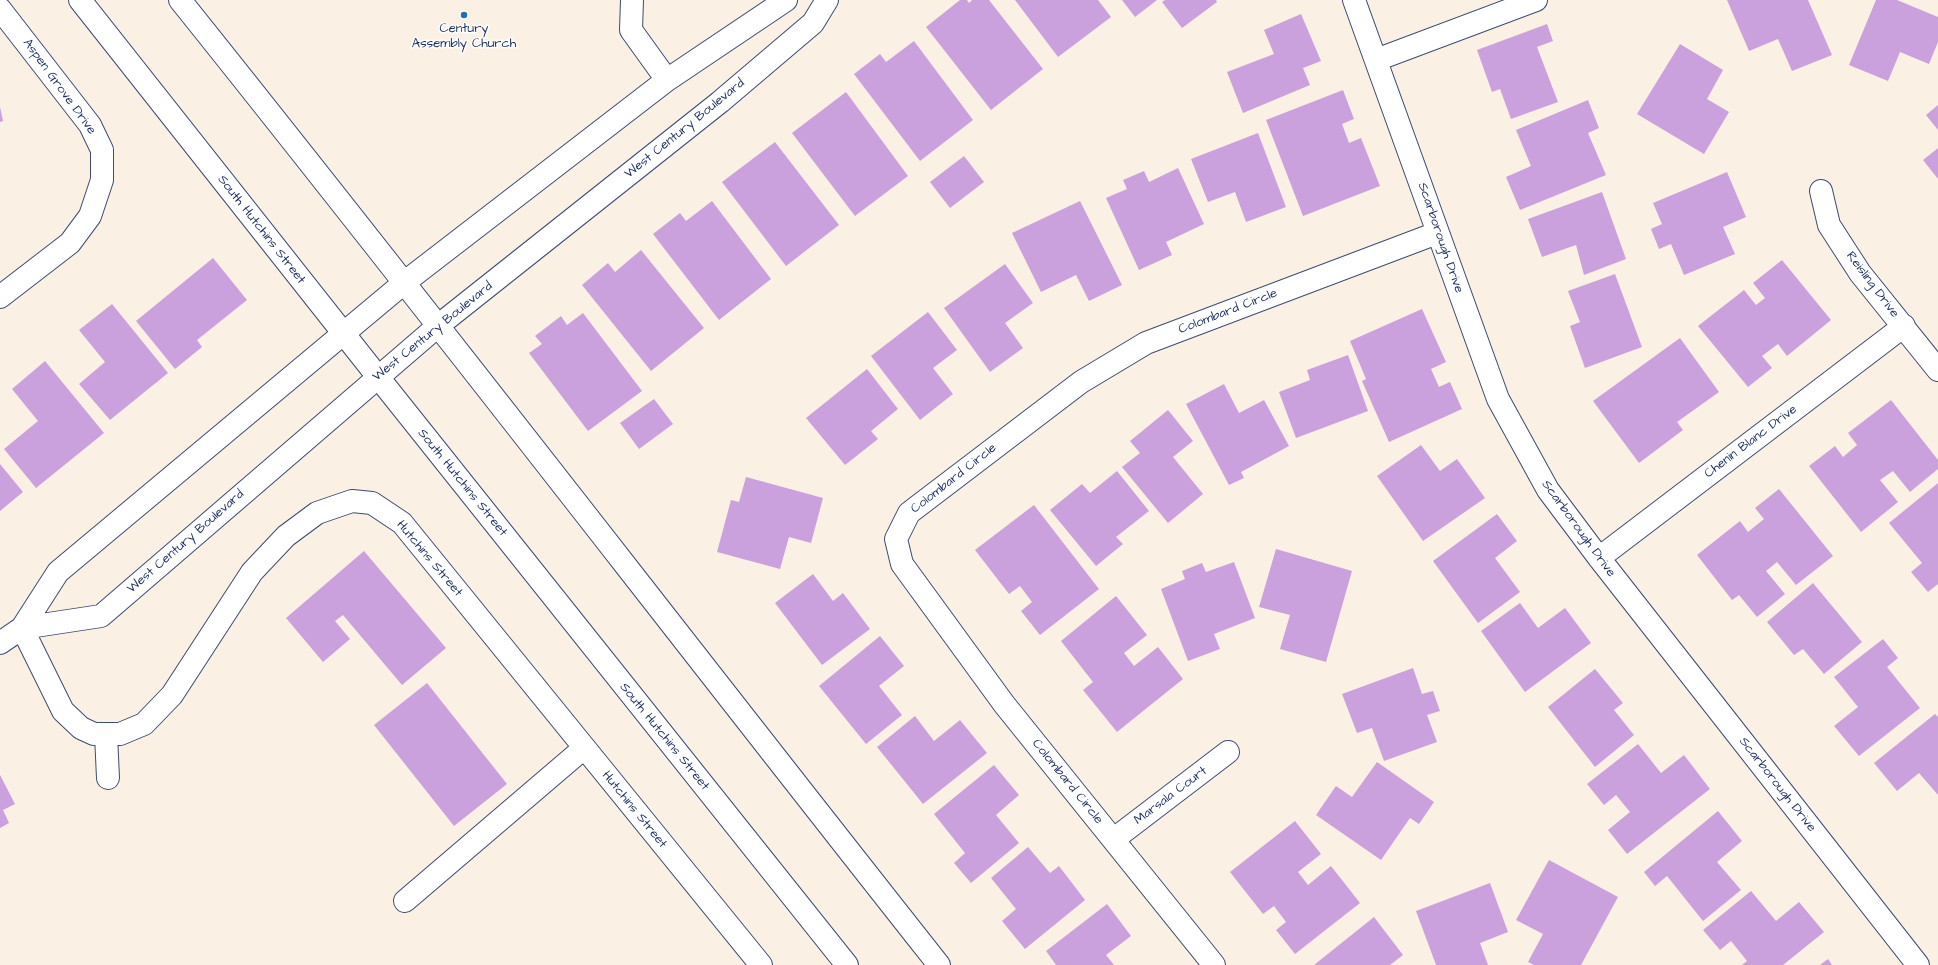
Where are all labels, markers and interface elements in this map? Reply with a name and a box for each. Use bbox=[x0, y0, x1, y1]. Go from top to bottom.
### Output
marker: Century Assembly Church bbox=[459, 10, 469, 20]
place label: Century Assembly Church bbox=[412, 21, 516, 52]
street label: Aspen Grove Drive bbox=[19, 36, 99, 138]
street label: West Century Boulevard bbox=[622, 76, 748, 182]
street label: South Hutchins Street bbox=[214, 172, 308, 288]
street label: Scarborough Drive bbox=[1414, 181, 1466, 295]
street label: Reisling Drive bbox=[1842, 249, 1902, 321]
street label: West Century Boulevard bbox=[370, 279, 496, 385]
street label: Colombard Circle bbox=[1176, 286, 1280, 338]
street label: Chenin Blanc Drive bbox=[1702, 402, 1800, 482]
street label: South Hutchins Street bbox=[414, 426, 510, 540]
street label: Colombard Circle bbox=[908, 441, 1000, 517]
street label: Scarborough Drive bbox=[1538, 478, 1618, 580]
street label: West Century Boulevard bbox=[124, 487, 248, 597]
street label: Hutchins Street bbox=[393, 518, 465, 600]
street label: South Hutchins Street bbox=[616, 680, 712, 794]
street label: Scarborough Drive bbox=[1735, 735, 1819, 835]
street label: Colombard Circle bbox=[1028, 736, 1106, 828]
street label: Marsala Court bbox=[1132, 764, 1210, 828]
street label: Hutchins Street bbox=[598, 768, 670, 852]

